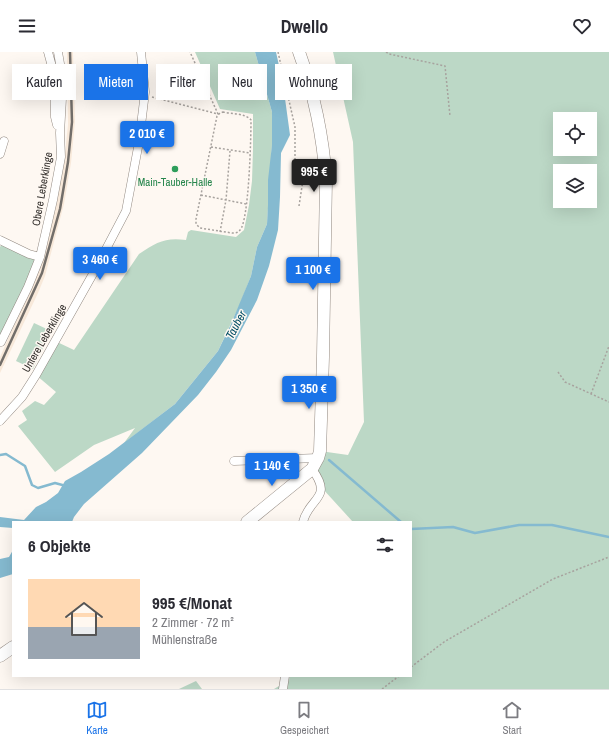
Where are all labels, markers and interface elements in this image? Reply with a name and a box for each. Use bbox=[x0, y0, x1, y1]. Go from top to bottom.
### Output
text: Dwello bbox=[281, 14, 328, 39]
icon: menu bbox=[16, 15, 38, 37]
icon: heart bbox=[571, 15, 593, 37]
chip: Kaufen bbox=[12, 64, 76, 100]
chip: Mieten bbox=[84, 64, 148, 100]
chip: Filter bbox=[156, 64, 210, 100]
chip: Neu bbox=[218, 64, 267, 100]
chip: Wohnung bbox=[275, 64, 352, 100]
map controls bbox=[553, 112, 597, 208]
button: locate bbox=[553, 112, 597, 156]
pin: 2 010 € bbox=[110, 121, 184, 155]
text: 2 010 € bbox=[129, 125, 165, 142]
street label: Obere Leberklinge bbox=[29, 151, 55, 227]
pin: 995 € bbox=[286, 159, 342, 193]
text: 995 € bbox=[301, 163, 327, 180]
marker: Main-Tauber-Halle bbox=[170, 164, 180, 174]
button: layers bbox=[553, 164, 597, 208]
place label: Main-Tauber-Halle bbox=[138, 175, 212, 189]
pin: 3 460 € bbox=[63, 247, 137, 281]
text: 3 460 € bbox=[82, 251, 118, 268]
pin: 1 100 € bbox=[276, 257, 350, 291]
text: 1 100 € bbox=[295, 261, 331, 278]
street label: Untere Leberklinge bbox=[19, 301, 69, 375]
water label: Tauber bbox=[222, 307, 250, 342]
pin: 1 350 € bbox=[272, 376, 346, 410]
text: 1 350 € bbox=[291, 380, 327, 397]
pin: 1 140 € bbox=[235, 453, 309, 487]
text: 1 140 € bbox=[254, 457, 290, 474]
text: 6 Objekte bbox=[28, 534, 91, 557]
icon: filters bbox=[374, 534, 396, 556]
text: 995 €/Monat bbox=[152, 591, 232, 614]
icon: home bbox=[60, 595, 108, 643]
text: 2 Zimmer · 72 m² bbox=[152, 614, 234, 631]
text: Mühlenstraße bbox=[152, 631, 217, 648]
tab: Karte bbox=[86, 699, 108, 737]
tab: Gespeichert bbox=[280, 699, 329, 737]
tab: Start bbox=[501, 699, 523, 737]

